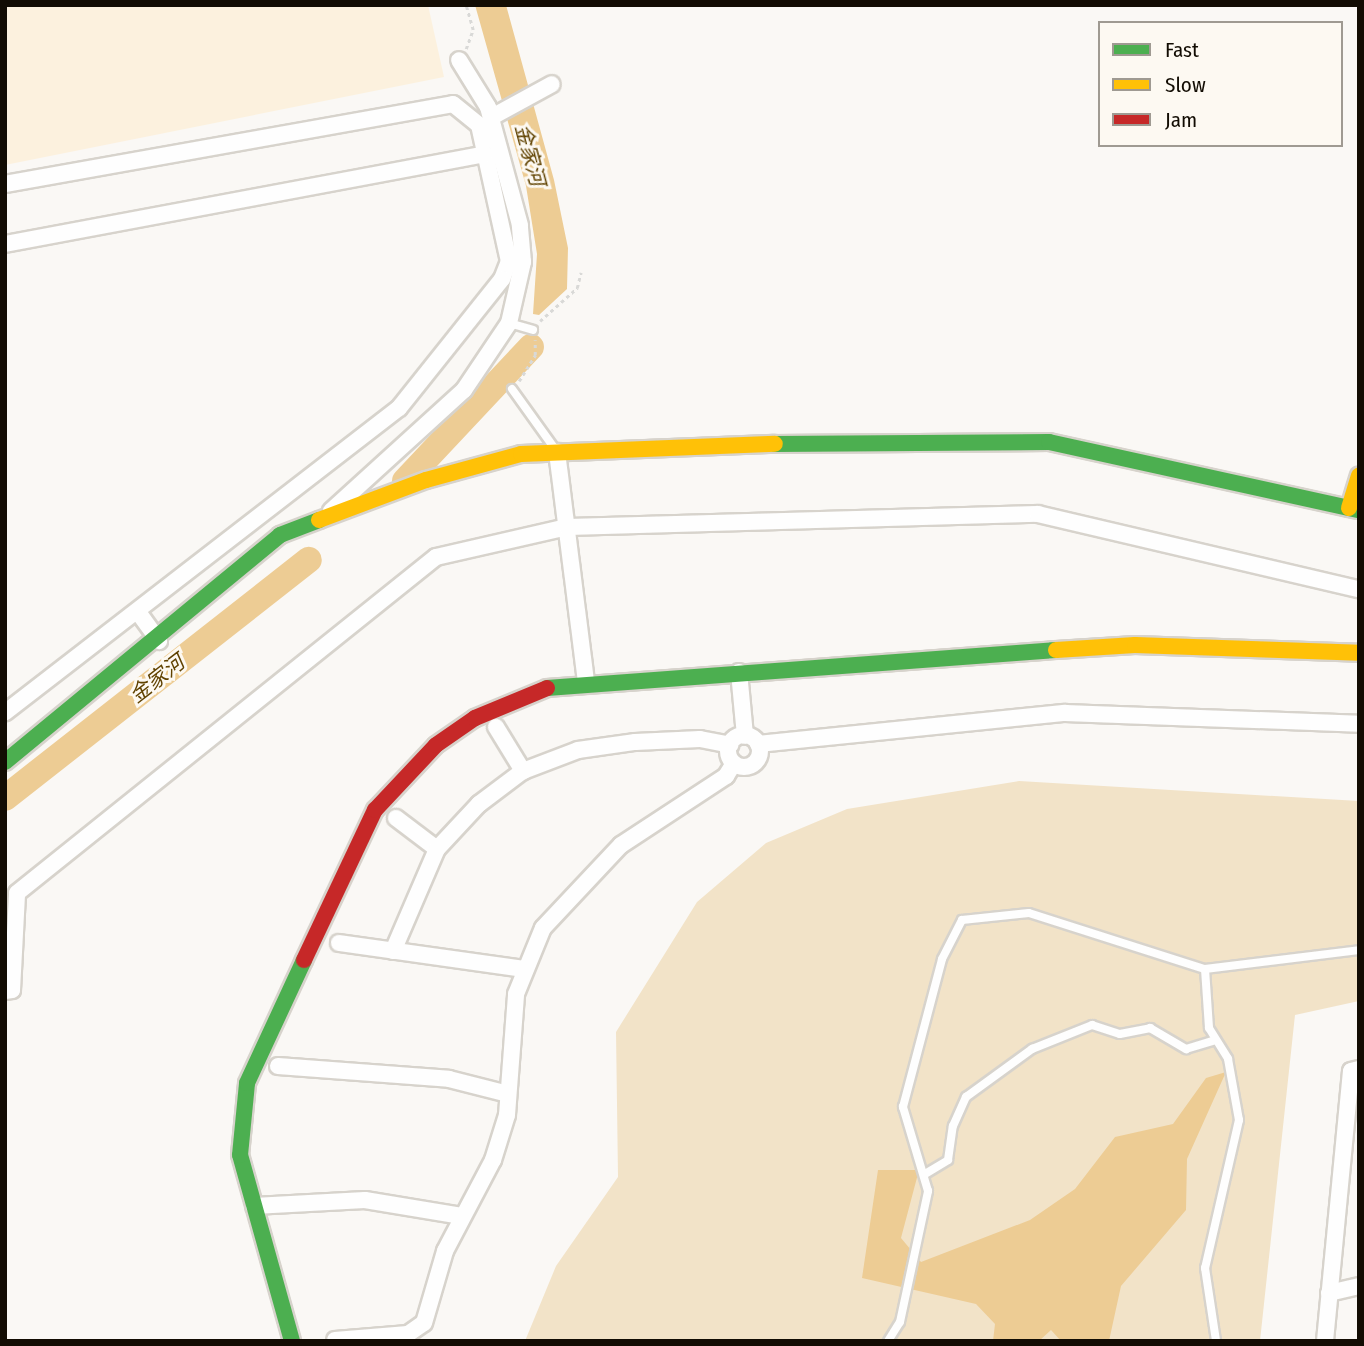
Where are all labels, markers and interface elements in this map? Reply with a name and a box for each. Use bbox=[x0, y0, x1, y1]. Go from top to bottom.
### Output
legend bbox=[1098, 21, 1343, 147]
text: Fast bbox=[1165, 37, 1199, 63]
text: Slow bbox=[1165, 72, 1206, 98]
text: Jam bbox=[1165, 107, 1197, 133]
water label: 金家河 bbox=[510, 121, 550, 189]
water label: 金家河 bbox=[124, 650, 190, 708]

